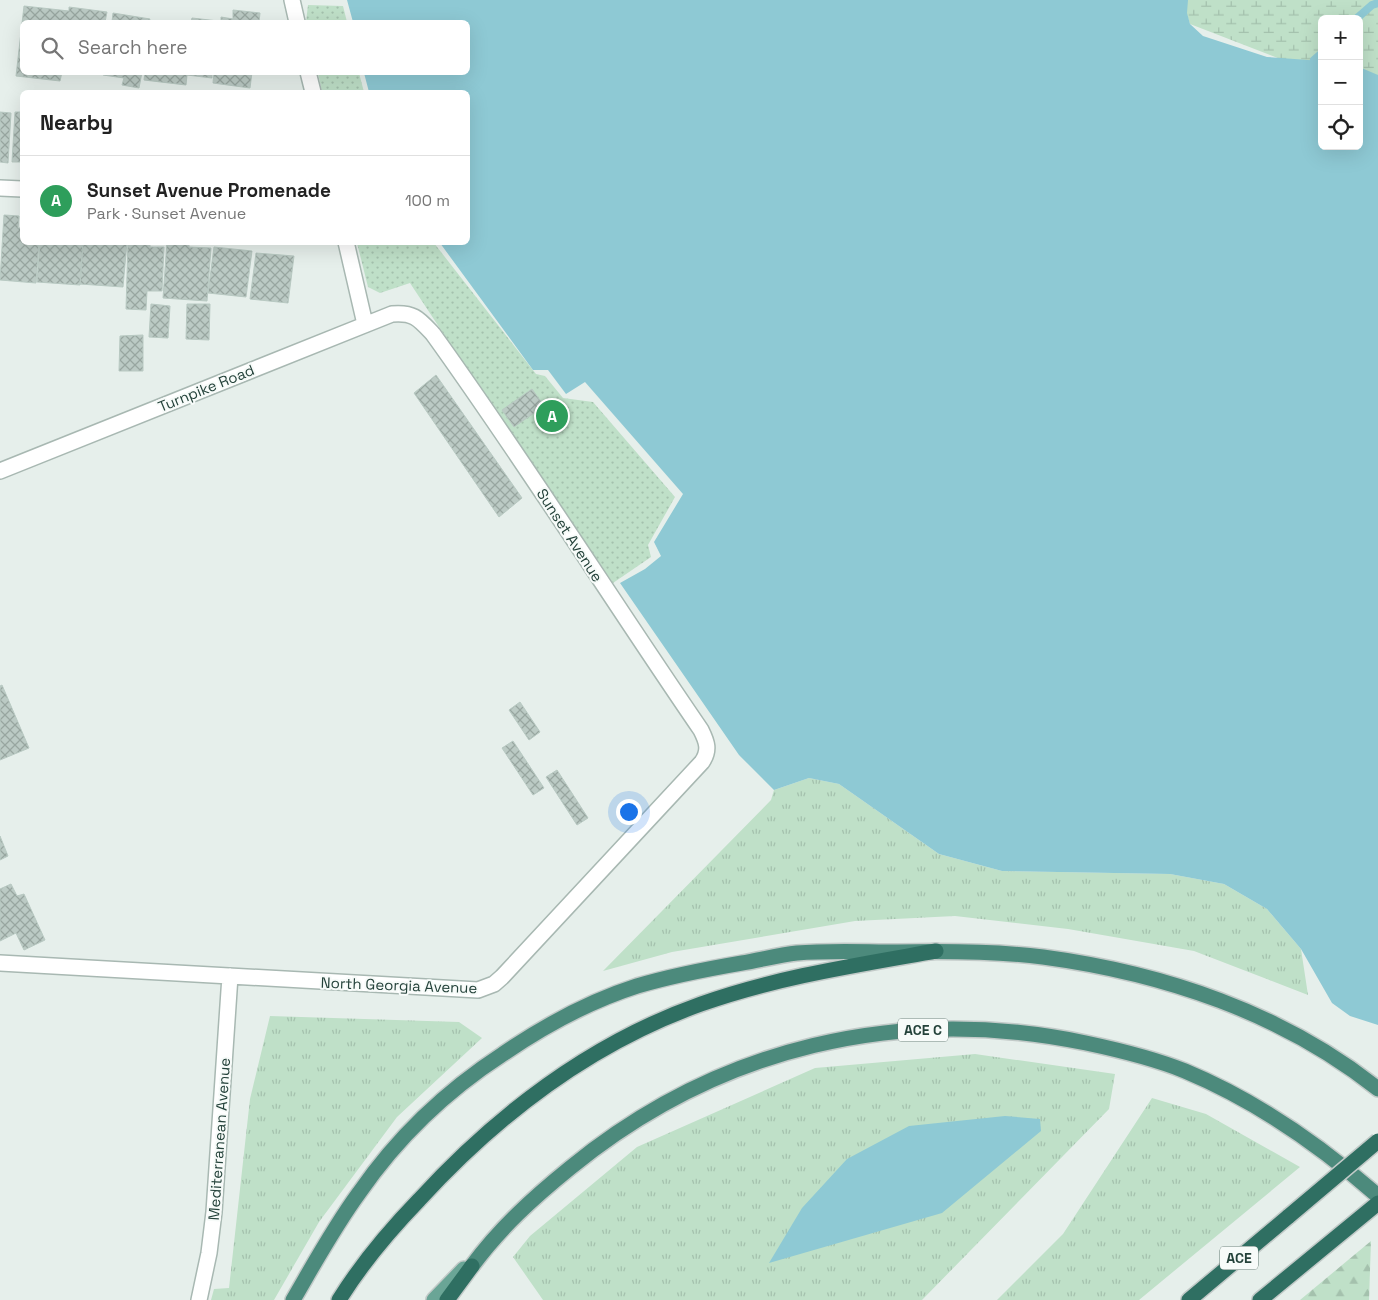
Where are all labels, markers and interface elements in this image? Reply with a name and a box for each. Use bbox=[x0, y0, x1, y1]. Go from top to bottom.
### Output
map controls bbox=[1318, 15, 1363, 150]
button: + bbox=[1318, 15, 1363, 60]
search box bbox=[20, 20, 470, 75]
icon: search bbox=[38, 34, 66, 62]
text: Search here bbox=[78, 35, 188, 60]
button: − bbox=[1318, 60, 1363, 105]
button: locate bbox=[1318, 105, 1363, 150]
text: Nearby bbox=[40, 109, 113, 136]
text: Sunset Avenue Promenade bbox=[87, 178, 331, 203]
text: A bbox=[51, 190, 61, 211]
text: 100 m bbox=[405, 190, 450, 211]
text: Park · Sunset Avenue bbox=[87, 203, 246, 224]
street label: Turnpike Road bbox=[155, 360, 257, 416]
pin: A bbox=[536, 397, 568, 435]
street label: Sunset Avenue bbox=[533, 485, 607, 585]
your location bbox=[616, 799, 642, 825]
street label: North Georgia Avenue bbox=[320, 973, 478, 997]
road number: ACE C bbox=[898, 1018, 948, 1042]
street label: Mediterranean Avenue bbox=[204, 1057, 234, 1221]
road number: ACE bbox=[1220, 1246, 1258, 1270]

